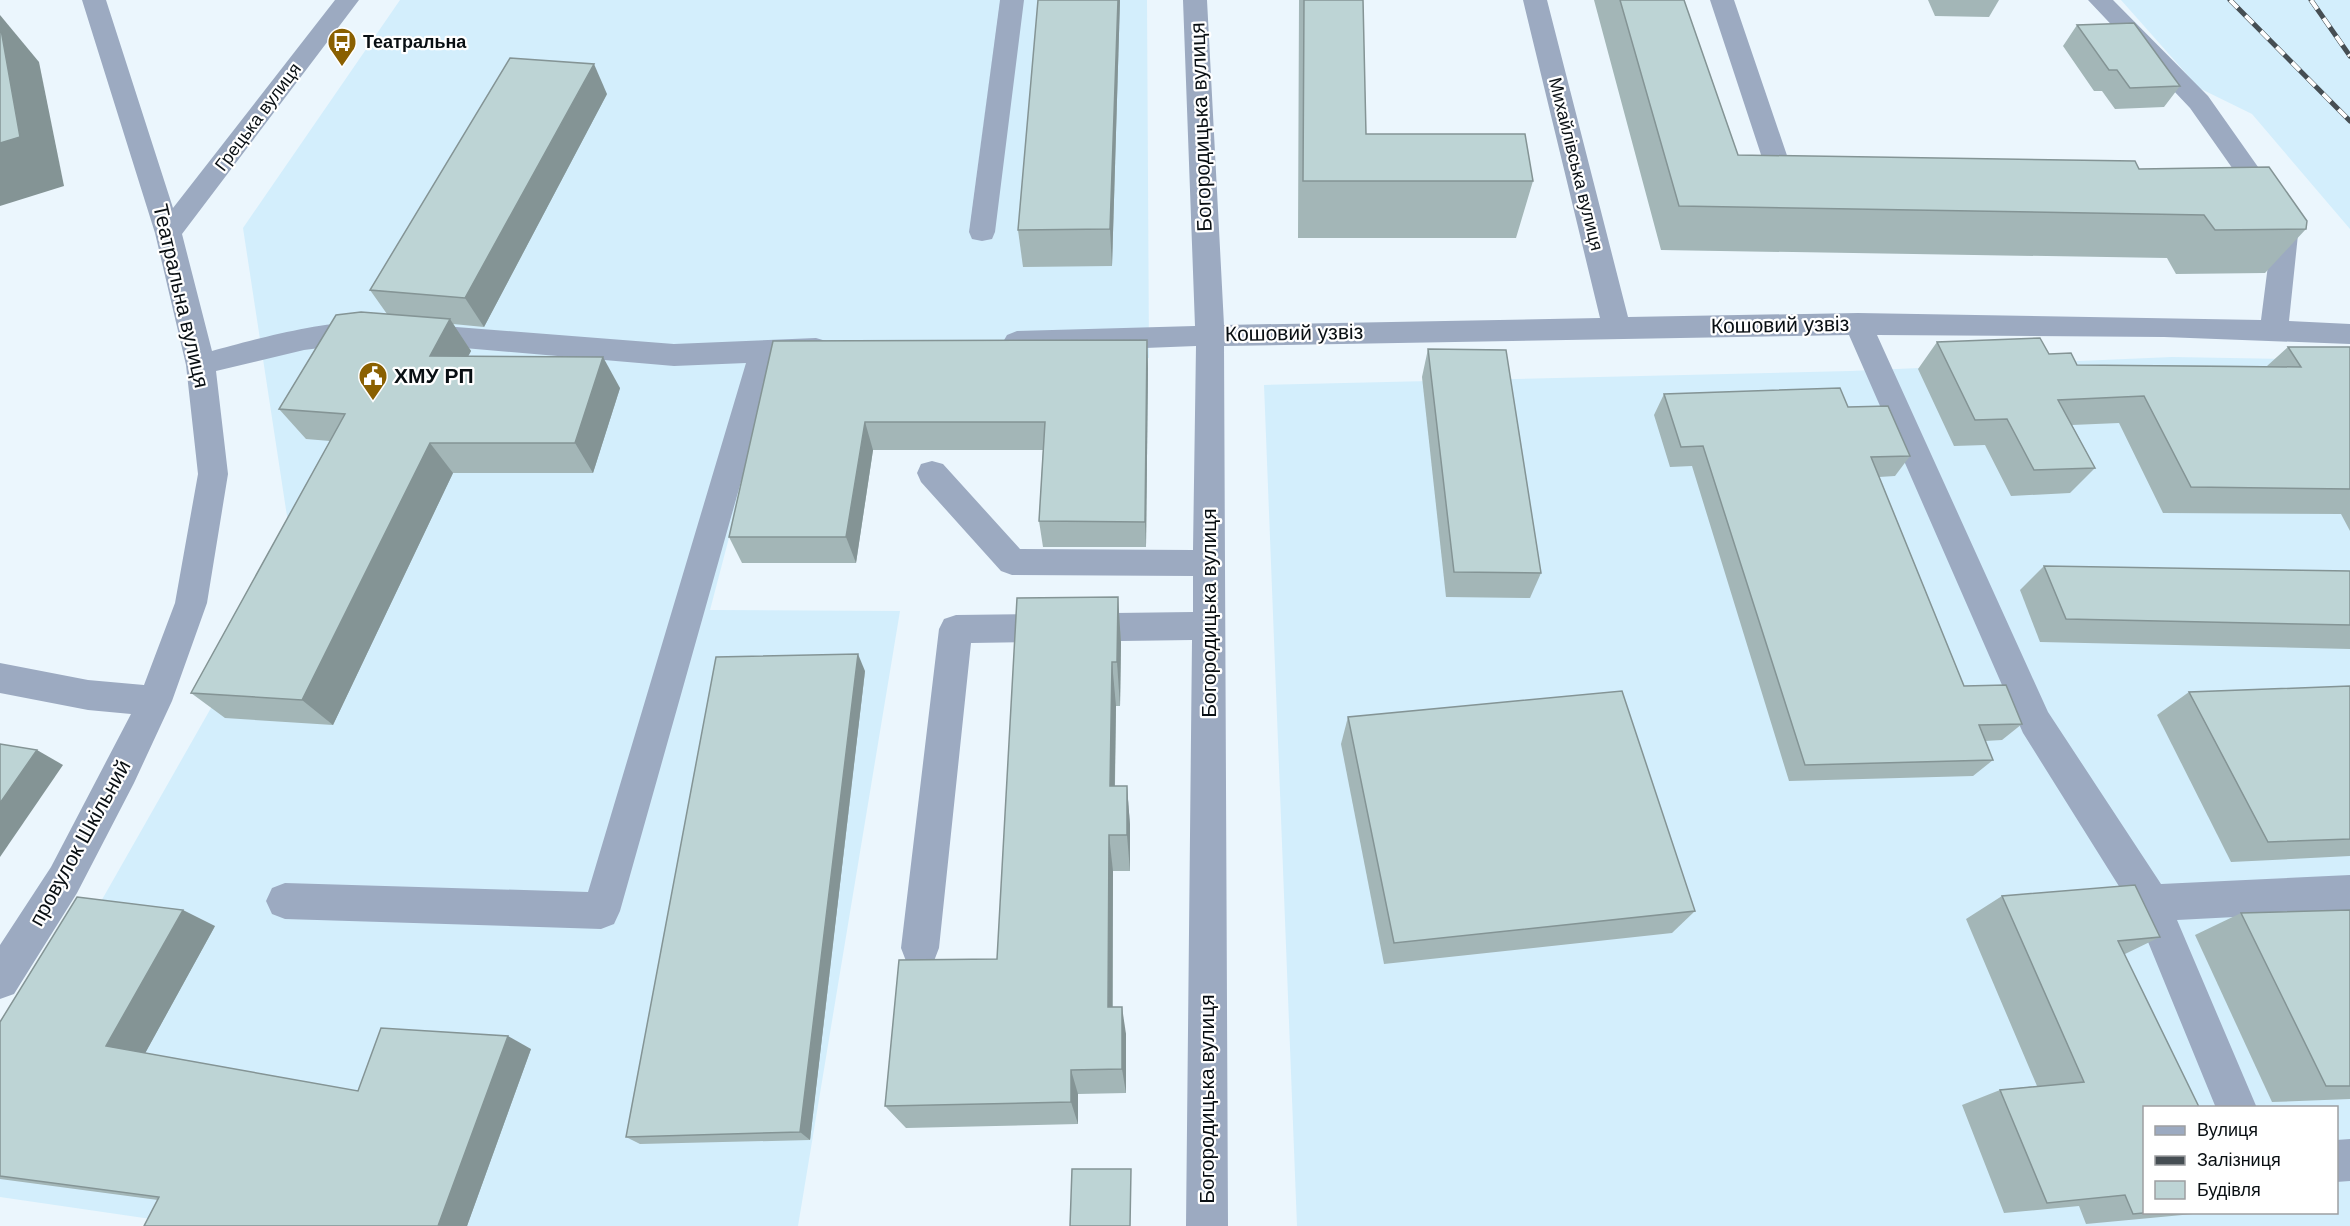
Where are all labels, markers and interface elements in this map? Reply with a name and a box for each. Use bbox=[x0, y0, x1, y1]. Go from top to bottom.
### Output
street label: Богородицька вулиця bbox=[1185, 22, 1216, 232]
bus stop icon: Театральна bbox=[326, 26, 358, 68]
place label: Театральна bbox=[363, 32, 467, 52]
street label: Грецька вулиця bbox=[211, 59, 305, 175]
street label: Михайлівська вулиця bbox=[1545, 75, 1607, 253]
street label: Театральна вулиця bbox=[149, 202, 214, 390]
street label: Кошовий узвіз bbox=[1711, 312, 1849, 337]
street label: Кошовий узвіз bbox=[1225, 320, 1363, 345]
public building icon: ХМУ РП bbox=[357, 360, 389, 402]
place label: ХМУ РП bbox=[394, 364, 474, 387]
street label: Богородицька вулиця bbox=[1197, 508, 1220, 718]
street label: провулок Шкільний bbox=[24, 756, 135, 930]
street label: Богородицька вулиця bbox=[1195, 994, 1218, 1204]
legend bbox=[2143, 1106, 2338, 1214]
text: Вулиця bbox=[2197, 1120, 2258, 1140]
text: Залізниця bbox=[2197, 1150, 2281, 1170]
text: Будівля bbox=[2197, 1180, 2261, 1200]

